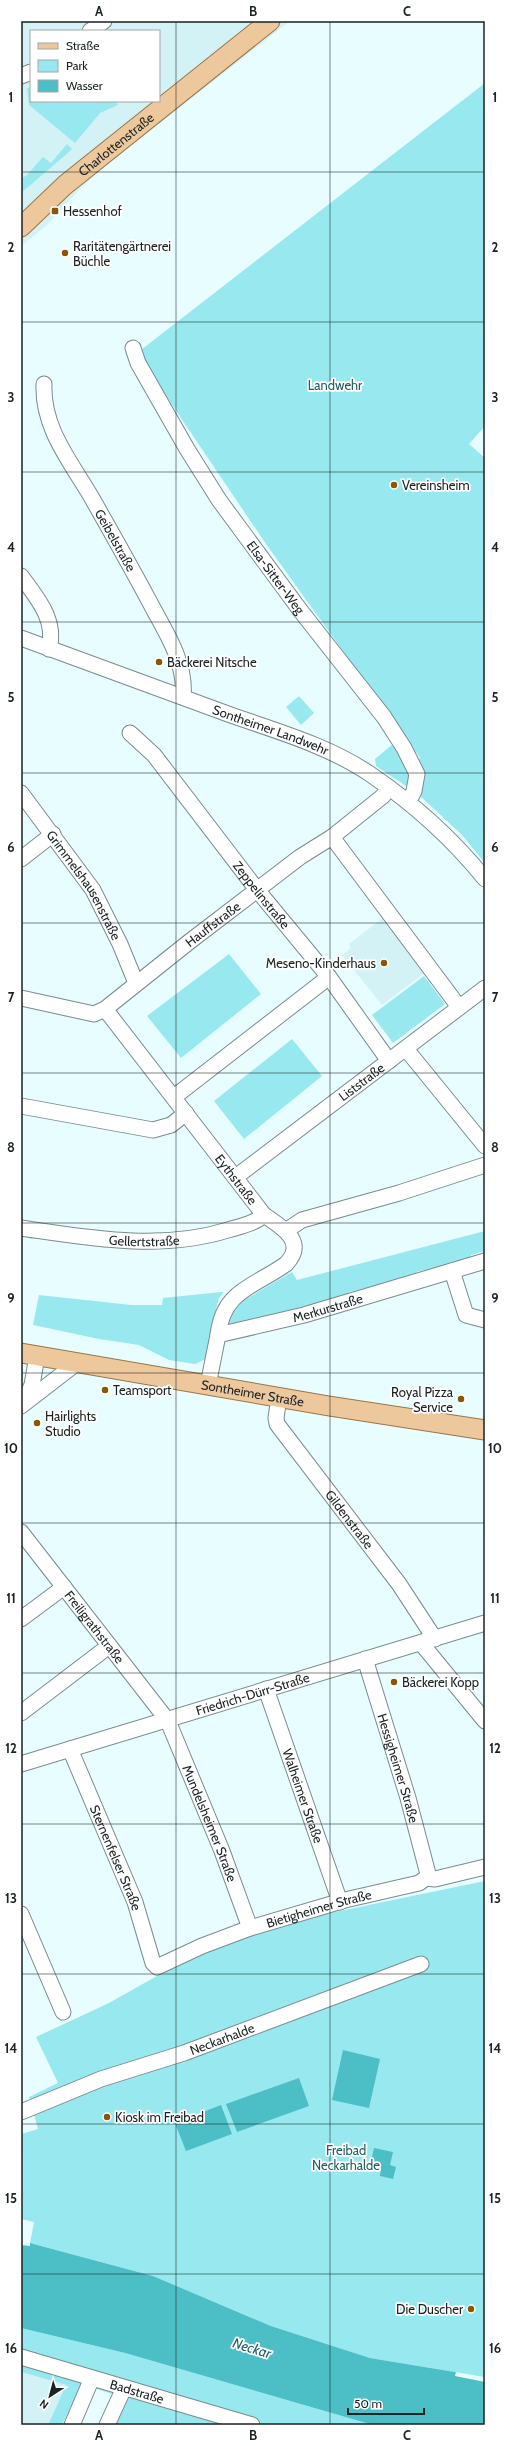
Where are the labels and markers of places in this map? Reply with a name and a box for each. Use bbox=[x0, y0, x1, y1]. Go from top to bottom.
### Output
place label: Hessenhof bbox=[63, 203, 122, 219]
marker: Hessenhof bbox=[50, 206, 60, 216]
place label: Raritätengärtnerei Büchle bbox=[73, 238, 171, 269]
marker: Raritätengärtnerei Büchle bbox=[60, 248, 70, 258]
place label: Vereinsheim bbox=[402, 477, 470, 493]
marker: Vereinsheim bbox=[389, 480, 399, 490]
place label: Bäckerei Nitsche bbox=[167, 654, 257, 670]
marker: Bäckerei Nitsche bbox=[154, 657, 164, 667]
place label: Meseno-Kinderhaus bbox=[266, 955, 377, 971]
marker: Meseno-Kinderhaus bbox=[379, 958, 389, 968]
place label: Teamsport bbox=[113, 1382, 172, 1398]
place label: Royal Pizza Service bbox=[391, 1384, 454, 1415]
marker: Teamsport bbox=[100, 1385, 110, 1395]
marker: Royal Pizza Service bbox=[456, 1394, 466, 1404]
place label: Hairlights Studio bbox=[45, 1408, 97, 1439]
marker: Hairlights Studio bbox=[32, 1418, 42, 1428]
place label: Bäckerei Kopp bbox=[402, 1674, 479, 1690]
marker: Bäckerei Kopp bbox=[389, 1677, 399, 1687]
place label: Kiosk im Freibad bbox=[115, 2109, 204, 2125]
marker: Kiosk im Freibad bbox=[102, 2112, 112, 2122]
place label: Die Duscher bbox=[396, 2301, 464, 2317]
marker: Die Duscher bbox=[466, 2304, 476, 2314]

